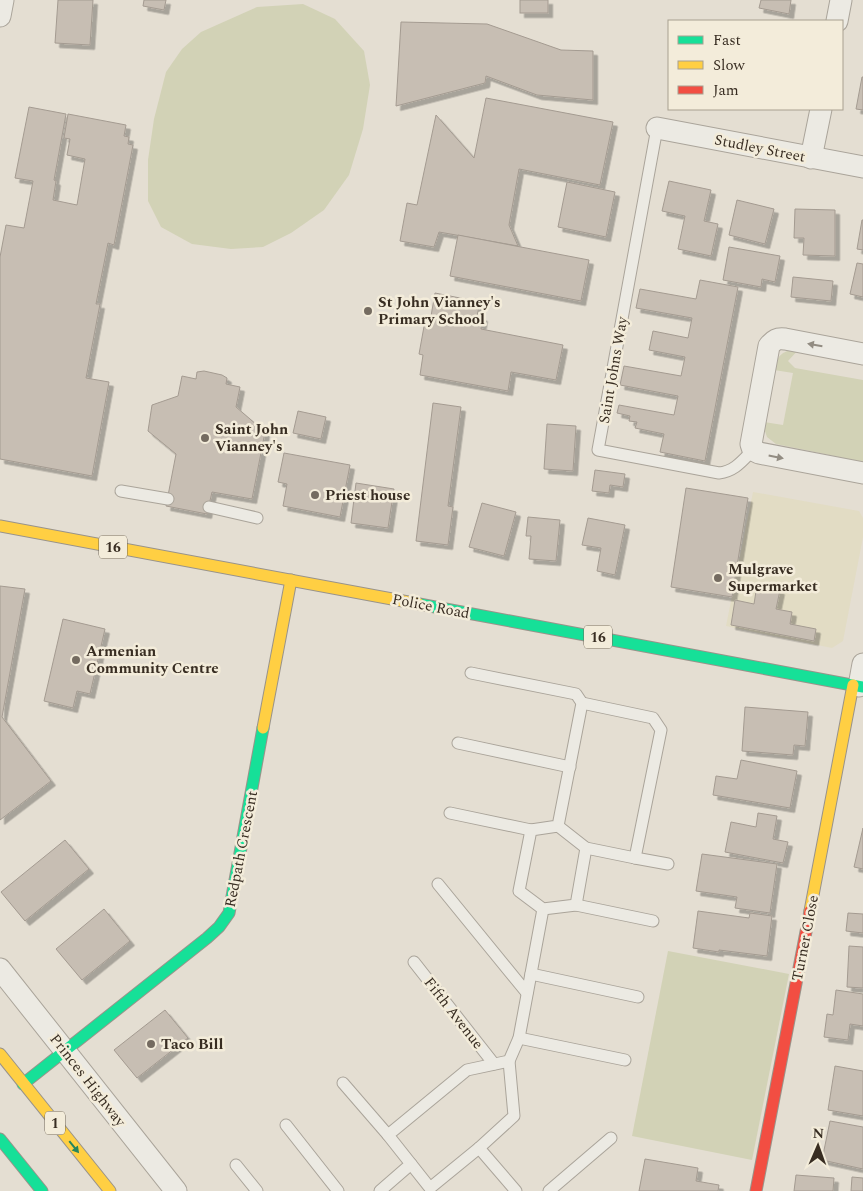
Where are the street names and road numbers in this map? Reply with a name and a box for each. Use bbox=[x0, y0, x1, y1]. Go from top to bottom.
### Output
street label: Studley Street bbox=[712, 128, 807, 169]
street label: Saint Johns Way bbox=[593, 314, 634, 425]
road number: 16 bbox=[99, 536, 127, 558]
street label: Police Road bbox=[390, 588, 472, 625]
road number: 16 bbox=[584, 626, 612, 649]
street label: Redpath Crescent bbox=[219, 789, 264, 909]
street label: Turner Close bbox=[786, 893, 825, 983]
street label: Fifth Avenue bbox=[418, 972, 489, 1054]
street label: Princes Highway bbox=[44, 1029, 132, 1132]
road number: 1 bbox=[45, 1112, 65, 1134]

